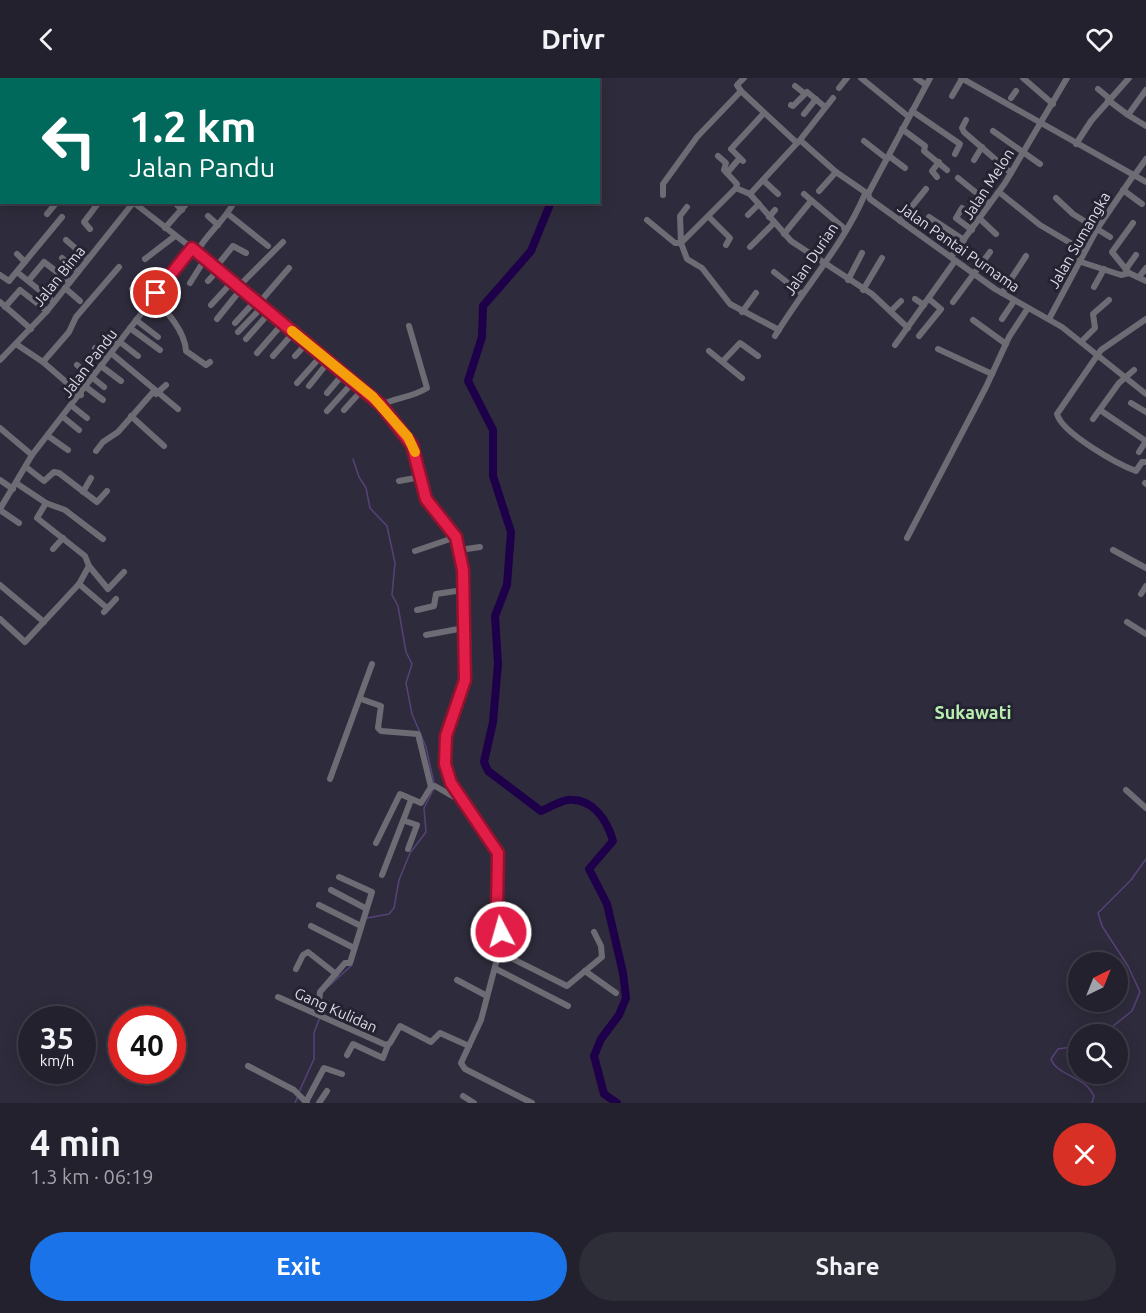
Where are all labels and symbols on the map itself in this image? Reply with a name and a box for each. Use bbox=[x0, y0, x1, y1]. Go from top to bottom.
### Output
street label: Jalan Melon bbox=[959, 145, 1017, 223]
street label: Jalan Sumangka bbox=[1045, 189, 1113, 291]
street label: Jalan Pantai Purnama bbox=[895, 199, 1023, 295]
street label: Jalan Durian bbox=[781, 220, 841, 298]
street label: Jalan Bima bbox=[30, 242, 88, 310]
pin bbox=[130, 267, 181, 318]
street label: Jalan Pandu bbox=[58, 325, 120, 401]
district label: Sukawati bbox=[935, 702, 1011, 722]
position arrow bbox=[469, 900, 533, 964]
north arrow bbox=[1068, 952, 1128, 1012]
street label: Gang Kulidan bbox=[292, 984, 380, 1036]
speed limit sign: 40 bbox=[108, 1006, 186, 1084]

